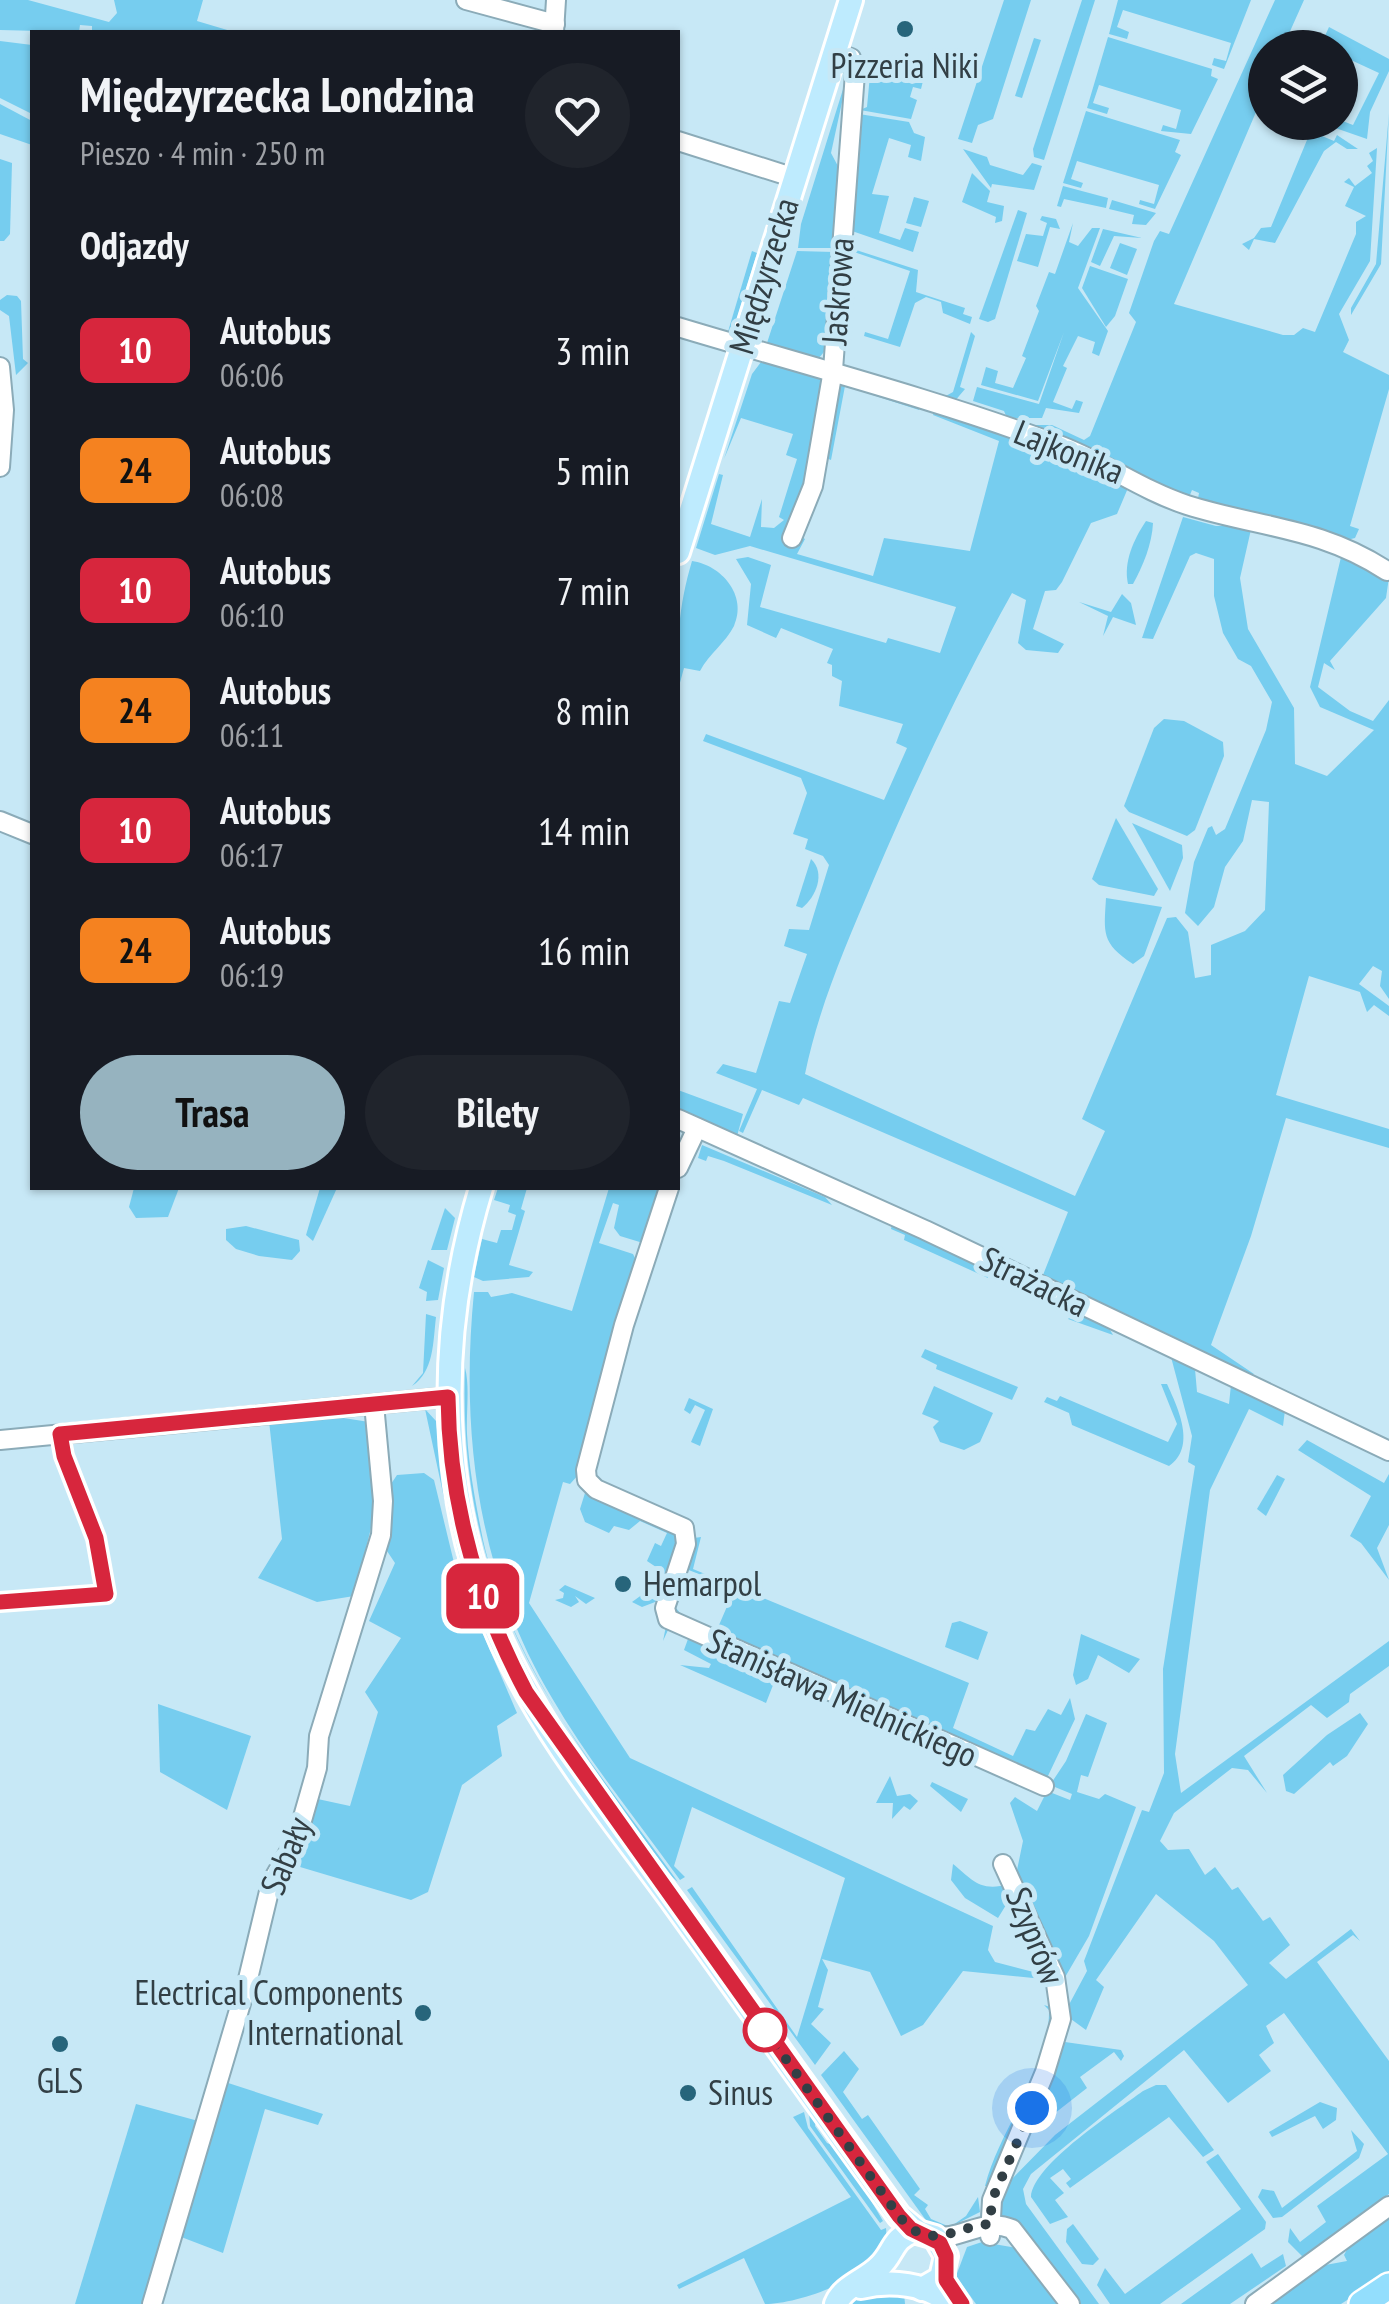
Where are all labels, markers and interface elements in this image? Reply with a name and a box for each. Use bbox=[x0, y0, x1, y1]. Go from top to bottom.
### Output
marker: Pizzeria Niki bbox=[894, 18, 916, 40]
map controls bbox=[1248, 30, 1358, 140]
button: layers bbox=[1248, 30, 1358, 140]
place label: Pizzeria Niki bbox=[831, 42, 979, 88]
text: Międzyrzecka Londzina bbox=[80, 63, 474, 125]
button: heart bbox=[525, 63, 630, 168]
text: Pieszo · 4 min · 250 m bbox=[80, 132, 325, 174]
street label: Międzyrzecka bbox=[718, 192, 809, 359]
text: Odjazdy bbox=[80, 220, 189, 269]
street label: Jaskrowa bbox=[810, 236, 864, 347]
text: Autobus bbox=[220, 305, 331, 354]
text: 3 min bbox=[555, 326, 630, 375]
text: 10 bbox=[118, 327, 152, 373]
text: 06:06 bbox=[220, 354, 284, 396]
street label: Lajkonika bbox=[1008, 408, 1131, 494]
text: Autobus bbox=[220, 425, 331, 474]
text: 5 min bbox=[555, 446, 630, 495]
text: 24 bbox=[118, 447, 152, 493]
text: 06:08 bbox=[220, 474, 284, 516]
text: Autobus bbox=[220, 545, 331, 594]
text: 7 min bbox=[557, 566, 630, 615]
text: 10 bbox=[118, 567, 152, 613]
text: 06:10 bbox=[220, 594, 284, 636]
text: Autobus bbox=[220, 665, 331, 714]
text: 8 min bbox=[555, 686, 630, 735]
text: 24 bbox=[118, 687, 152, 733]
text: 06:11 bbox=[220, 714, 284, 756]
text: Autobus bbox=[220, 785, 331, 834]
text: 14 min bbox=[538, 806, 630, 855]
text: 10 bbox=[118, 807, 152, 853]
text: 06:17 bbox=[220, 834, 284, 876]
text: Autobus bbox=[220, 905, 331, 954]
text: 16 min bbox=[538, 926, 630, 975]
text: 24 bbox=[118, 927, 152, 973]
text: 06:19 bbox=[220, 954, 284, 996]
button: Trasa bbox=[80, 1055, 345, 1170]
button: Bilety bbox=[365, 1055, 630, 1170]
street label: Strażacka bbox=[973, 1235, 1096, 1327]
place label: Hemarpol bbox=[643, 1560, 761, 1606]
line badge: 10 bbox=[438, 1564, 528, 1628]
text: 10 bbox=[466, 1573, 500, 1619]
marker: Hemarpol bbox=[612, 1573, 634, 1595]
street label: Stanisława Mielnickiego bbox=[700, 1617, 985, 1777]
street label: Sabały bbox=[249, 1809, 322, 1901]
street label: Szyprów bbox=[996, 1880, 1076, 1991]
place label: Electrical Components International bbox=[134, 1969, 403, 2055]
marker: Electrical Components International bbox=[412, 2002, 434, 2024]
unlabelled marker bbox=[744, 2009, 786, 2051]
marker: GLS bbox=[49, 2033, 71, 2055]
place label: GLS bbox=[37, 2057, 83, 2103]
place label: Sinus bbox=[708, 2069, 773, 2115]
marker: Sinus bbox=[677, 2082, 699, 2104]
your location bbox=[1007, 2083, 1057, 2133]

